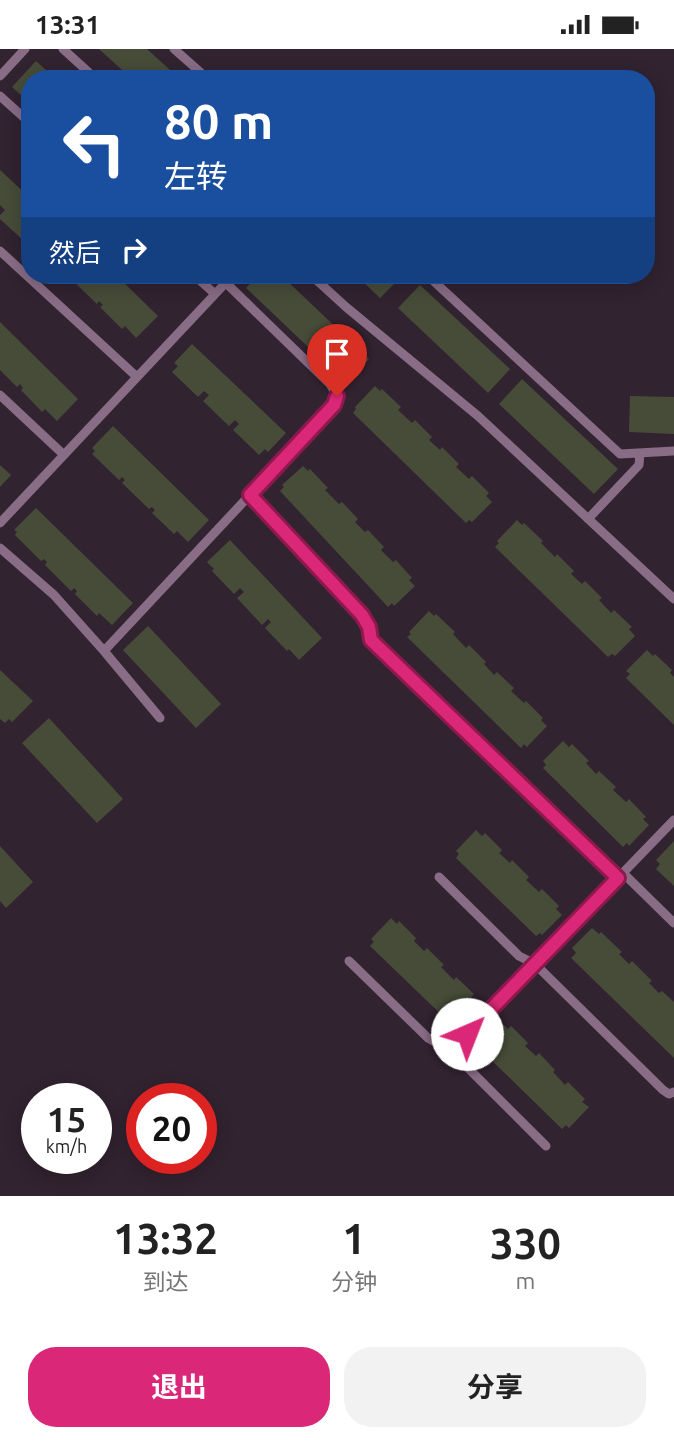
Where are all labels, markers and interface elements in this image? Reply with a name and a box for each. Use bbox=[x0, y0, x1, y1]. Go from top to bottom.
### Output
text: 13:31 bbox=[35, 10, 100, 39]
text: 80 m bbox=[164, 93, 273, 148]
icon: left bbox=[49, 98, 140, 189]
text: 左转 bbox=[164, 158, 228, 194]
icon: right bbox=[115, 231, 153, 269]
text: 然后 bbox=[49, 238, 101, 267]
pin bbox=[307, 324, 367, 396]
icon: arrive bbox=[318, 335, 356, 373]
position arrow bbox=[430, 997, 504, 1071]
speed limit sign: 20 bbox=[126, 1083, 217, 1174]
text: 15 bbox=[47, 1099, 86, 1139]
text: km/h bbox=[46, 1136, 87, 1156]
text: 13:32 bbox=[113, 1215, 218, 1262]
text: 1 bbox=[342, 1215, 366, 1262]
text: 330 bbox=[490, 1220, 561, 1267]
text: m bbox=[516, 1268, 535, 1293]
text: 到达 bbox=[143, 1269, 189, 1294]
text: 分钟 bbox=[331, 1269, 377, 1294]
button: 退出 bbox=[28, 1347, 330, 1427]
button: 分享 bbox=[344, 1347, 646, 1427]

